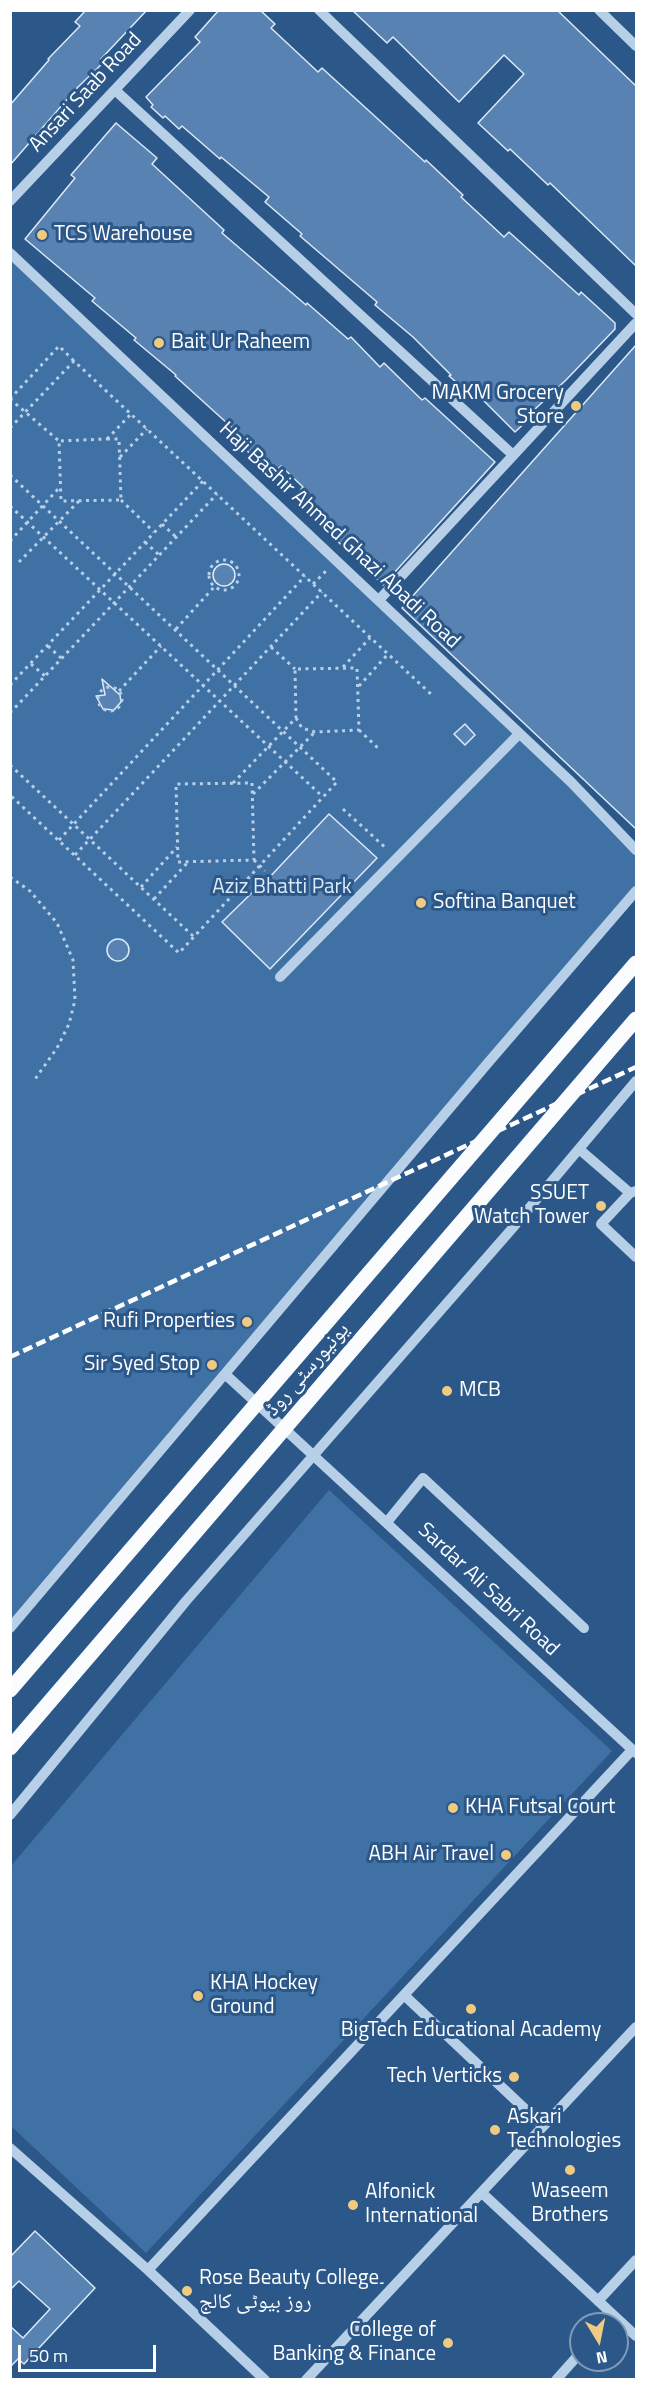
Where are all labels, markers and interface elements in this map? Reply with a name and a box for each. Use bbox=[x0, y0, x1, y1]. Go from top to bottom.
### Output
street label: Ansari Saab Road bbox=[24, 28, 148, 158]
place label: TCS Warehouse bbox=[54, 222, 193, 248]
marker: TCS Warehouse bbox=[35, 228, 49, 242]
place label: Bait Ur Raheem bbox=[171, 330, 310, 356]
marker: Bait Ur Raheem bbox=[152, 336, 166, 350]
place label: MAKM Grocery Store bbox=[432, 381, 564, 431]
marker: MAKM Grocery Store bbox=[569, 399, 583, 413]
street label: Haji Bashir Ahmed Ghazi Abadi Road bbox=[213, 417, 465, 655]
park label: Aziz Bhatti Park bbox=[212, 875, 352, 901]
place label: Softina Banquet bbox=[433, 890, 576, 916]
marker: Softina Banquet bbox=[414, 896, 428, 910]
place label: SSUET Watch Tower bbox=[474, 1181, 589, 1231]
marker: SSUET Watch Tower bbox=[594, 1199, 608, 1213]
place label: Rufi Properties bbox=[103, 1309, 235, 1335]
marker: Rufi Properties bbox=[240, 1315, 254, 1329]
street label: یونیورسٹی روڈ bbox=[261, 1318, 355, 1422]
place label: Sir Syed Stop bbox=[84, 1352, 200, 1378]
marker: Sir Syed Stop bbox=[205, 1358, 219, 1372]
place label: MCB bbox=[459, 1378, 501, 1404]
marker: MCB bbox=[440, 1384, 454, 1398]
street label: Sardar Ali Sabri Road bbox=[412, 1518, 564, 1662]
place label: KHA Futsal Court bbox=[465, 1795, 615, 1821]
marker: KHA Futsal Court bbox=[446, 1801, 460, 1815]
place label: ABH Air Travel bbox=[368, 1842, 494, 1868]
marker: ABH Air Travel bbox=[499, 1848, 513, 1862]
place label: KHA Hockey Ground bbox=[210, 1971, 318, 2021]
marker: KHA Hockey Ground bbox=[191, 1989, 205, 2003]
marker: BigTech Educational Academy bbox=[464, 2002, 478, 2016]
place label: BigTech Educational Academy bbox=[341, 2018, 601, 2044]
place label: Tech Verticks bbox=[387, 2064, 502, 2090]
marker: Tech Verticks bbox=[507, 2070, 521, 2084]
place label: Askari Technologies bbox=[507, 2105, 621, 2155]
marker: Askari Technologies bbox=[488, 2123, 502, 2137]
marker: Waseem Brothers bbox=[563, 2163, 577, 2177]
place label: Waseem Brothers bbox=[531, 2179, 609, 2229]
place label: Alfonick International bbox=[365, 2180, 478, 2230]
marker: Alfonick International bbox=[346, 2198, 360, 2212]
place label: Rose Beauty College۔ روز بیوٹی کالج bbox=[199, 2266, 384, 2316]
marker: Rose Beauty College۔ روز بیوٹی کالج bbox=[180, 2284, 194, 2298]
north arrow bbox=[569, 2312, 629, 2372]
place label: College of Banking & Finance bbox=[272, 2318, 436, 2368]
scale bar bbox=[21, 2333, 159, 2371]
marker: College of Banking & Finance bbox=[441, 2336, 455, 2350]
text: 50 m bbox=[29, 2342, 68, 2369]
text: N bbox=[594, 2345, 609, 2371]

